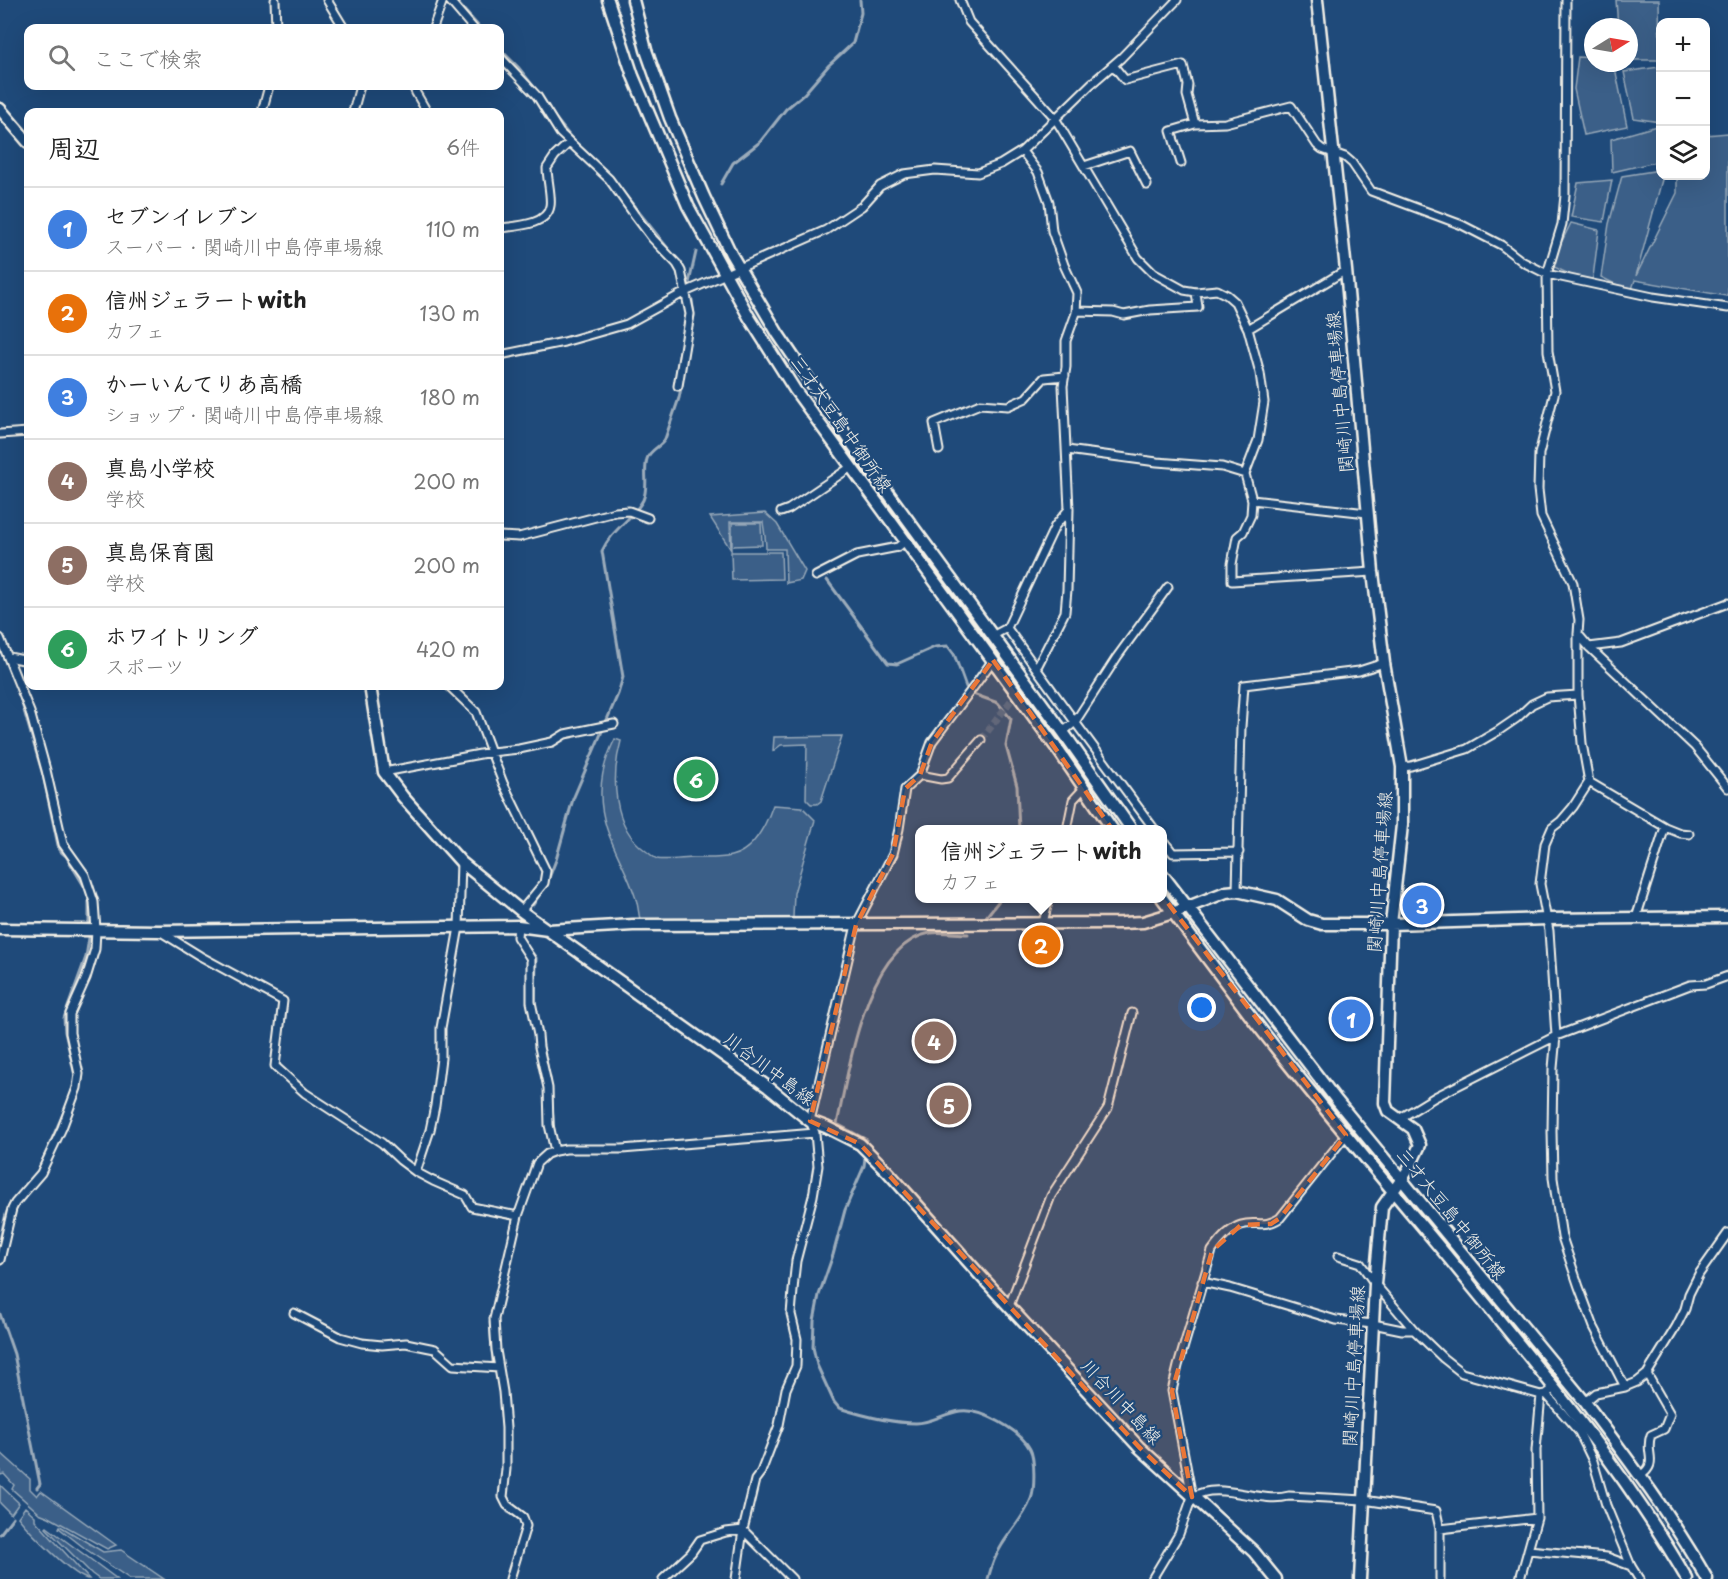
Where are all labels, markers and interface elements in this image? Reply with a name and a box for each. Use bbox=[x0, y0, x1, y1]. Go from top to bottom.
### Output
north arrow bbox=[1584, 18, 1638, 72]
map controls bbox=[1656, 18, 1710, 180]
button: + bbox=[1656, 18, 1710, 72]
search box bbox=[24, 24, 504, 90]
icon: search bbox=[45, 41, 78, 74]
text: ここで検索 bbox=[93, 41, 203, 74]
button: − bbox=[1656, 72, 1710, 126]
button: layers bbox=[1656, 126, 1710, 180]
text: 周辺 bbox=[48, 128, 100, 167]
text: 6件 bbox=[446, 132, 480, 162]
text: セブンイレブン bbox=[105, 198, 259, 231]
text: 1 bbox=[63, 214, 72, 244]
text: 110 m bbox=[426, 214, 480, 244]
text: スーパー · 関崎川中島停車場線 bbox=[105, 231, 383, 261]
text: 信州ジェラートwith bbox=[105, 282, 307, 315]
text: 2 bbox=[60, 298, 75, 328]
text: 130 m bbox=[420, 298, 480, 328]
street label: 関崎川中島停車場線 bbox=[1318, 310, 1359, 474]
text: カフェ bbox=[105, 315, 165, 345]
street label: 三才大豆島中御所線 bbox=[785, 349, 900, 497]
text: かーいんてりあ高橋 bbox=[105, 366, 302, 399]
text: 3 bbox=[61, 382, 74, 412]
text: 180 m bbox=[420, 382, 480, 412]
text: ショップ · 関崎川中島停車場線 bbox=[105, 399, 383, 429]
text: 真島小学校 bbox=[105, 450, 215, 483]
text: 4 bbox=[61, 466, 74, 496]
text: 200 m bbox=[413, 466, 480, 496]
text: 学校 bbox=[105, 483, 145, 513]
text: 真島保育園 bbox=[105, 534, 215, 567]
text: 5 bbox=[61, 550, 74, 580]
text: 200 m bbox=[413, 550, 480, 580]
text: 学校 bbox=[105, 567, 145, 597]
text: ホワイトリング bbox=[105, 618, 259, 651]
text: 6 bbox=[60, 634, 75, 664]
text: 420 m bbox=[416, 634, 480, 664]
text: スポーツ bbox=[105, 651, 185, 681]
pin: 6 bbox=[676, 756, 716, 802]
street label: 関崎川中島停車場線 bbox=[1359, 790, 1398, 954]
popup bbox=[915, 825, 1167, 903]
text: 信州ジェラートwith bbox=[940, 833, 1142, 866]
text: カフェ bbox=[940, 866, 1000, 896]
pin: 3 bbox=[1402, 882, 1442, 928]
pin: 2 bbox=[1022, 922, 1060, 968]
your location bbox=[1187, 993, 1216, 1022]
pin: 1 bbox=[1332, 996, 1370, 1042]
pin: 4 bbox=[914, 1018, 954, 1064]
street label: 川合川中島線 bbox=[719, 1025, 821, 1111]
pin: 5 bbox=[930, 1082, 968, 1128]
street label: 三才大豆島中御所線 bbox=[1391, 1142, 1514, 1285]
street label: 関崎川中島停車場線 bbox=[1335, 1284, 1370, 1448]
street label: 川合川中島線 bbox=[1075, 1352, 1169, 1450]

